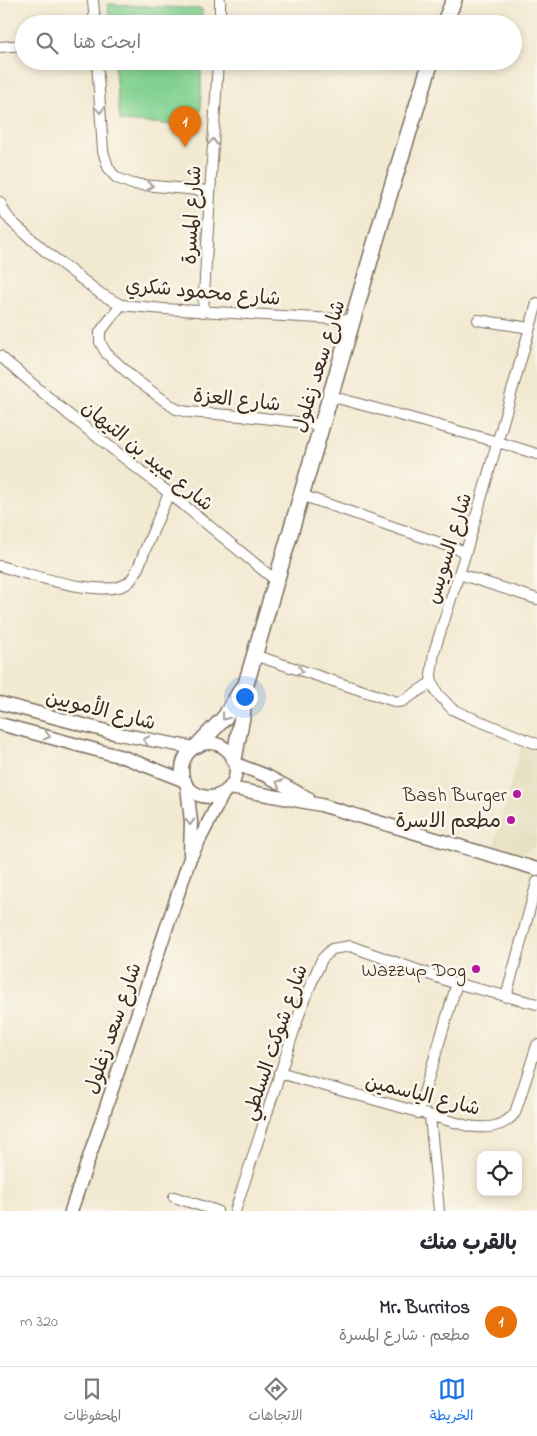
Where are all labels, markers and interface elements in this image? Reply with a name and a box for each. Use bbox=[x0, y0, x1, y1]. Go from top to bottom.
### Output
search box bbox=[15, 15, 522, 70]
icon: search bbox=[33, 29, 61, 57]
text: ابحث هنا bbox=[73, 30, 141, 57]
one-way arrow bbox=[94, 106, 105, 114]
pin: 1 bbox=[169, 106, 201, 147]
one-way arrow bbox=[207, 138, 218, 146]
street label: شارع المسرة bbox=[176, 165, 211, 265]
one-way arrow bbox=[147, 180, 155, 191]
street label: شارع محمود شكري bbox=[124, 272, 282, 315]
street label: شارع سعد زغلول bbox=[286, 297, 354, 437]
street label: شارع العزة bbox=[192, 382, 282, 420]
street label: شارع عبيد بن التيهان bbox=[74, 394, 219, 519]
street label: شارع السويس bbox=[420, 490, 481, 608]
one-way arrow bbox=[296, 665, 304, 675]
street label: شارع الأمويين bbox=[42, 683, 159, 739]
your location bbox=[232, 684, 258, 710]
one-way arrow bbox=[222, 711, 230, 720]
one-way arrow bbox=[43, 731, 51, 741]
one-way arrow bbox=[142, 735, 151, 746]
one-way arrow bbox=[275, 779, 284, 789]
place label: Bash Burger bbox=[402, 782, 508, 812]
marker: Bash Burger bbox=[511, 788, 523, 800]
place label: مطعم الاسرة bbox=[395, 808, 501, 837]
marker: مطعم الاسرة bbox=[505, 814, 517, 826]
one-way arrow bbox=[185, 818, 196, 826]
place label: Wazzup Dog bbox=[362, 957, 466, 987]
street label: شارع سعد زغلول bbox=[78, 959, 150, 1098]
street label: شارع شوكت السلطي bbox=[236, 961, 318, 1125]
marker: Wazzup Dog bbox=[470, 963, 482, 975]
street label: شارع الياسمين bbox=[362, 1068, 483, 1125]
map controls bbox=[477, 1151, 522, 1196]
button: locate bbox=[477, 1151, 522, 1196]
text: بالقرب منك bbox=[420, 1229, 517, 1259]
text: Mr. Burritos bbox=[379, 1295, 470, 1322]
text: 320 m bbox=[20, 1310, 58, 1334]
text: 1 bbox=[498, 1310, 504, 1334]
text: مطعم · شارع المسرة bbox=[339, 1324, 470, 1348]
tab: المحفوظات bbox=[64, 1375, 121, 1428]
tab: الاتجاهات bbox=[248, 1375, 303, 1428]
tab: الخريطة bbox=[430, 1375, 473, 1428]

